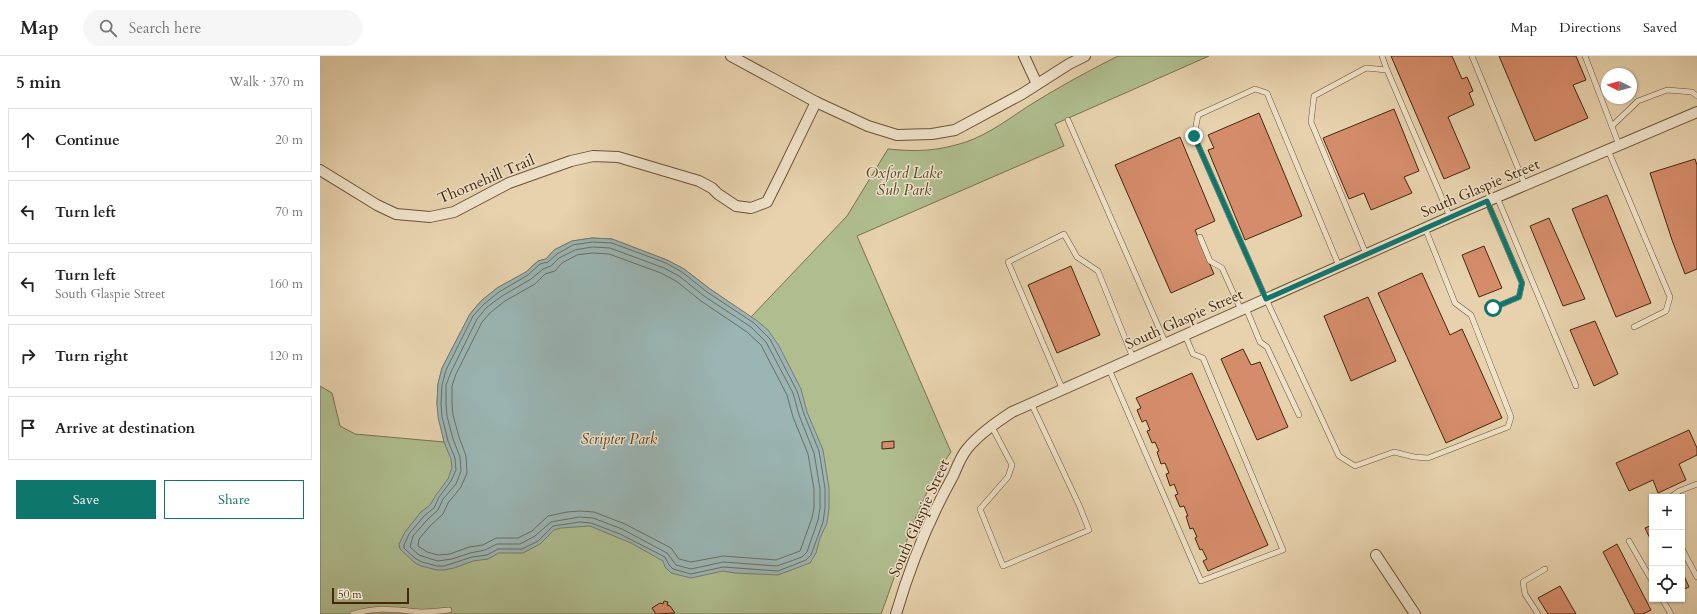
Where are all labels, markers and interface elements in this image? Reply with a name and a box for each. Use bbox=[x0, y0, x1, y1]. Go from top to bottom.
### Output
search box bbox=[83, 10, 363, 46]
text: Map bbox=[20, 15, 59, 41]
icon: search bbox=[97, 17, 119, 39]
text: Search here bbox=[129, 18, 201, 38]
text: Map bbox=[1511, 18, 1537, 37]
text: Directions bbox=[1559, 18, 1621, 37]
text: Saved bbox=[1643, 18, 1677, 37]
north arrow bbox=[1601, 68, 1637, 104]
text: 5 min bbox=[16, 71, 61, 94]
text: Walk · 370 m bbox=[229, 73, 304, 91]
route end bbox=[1185, 127, 1203, 145]
icon: ahead bbox=[17, 129, 39, 151]
text: Continue bbox=[55, 130, 120, 150]
text: 20 m bbox=[275, 131, 303, 149]
street label: Thornehill Trail bbox=[435, 150, 538, 208]
street label: South Glaspie Street bbox=[1418, 154, 1543, 222]
park label: Oxford Lake Sub Park bbox=[866, 163, 942, 200]
icon: left bbox=[17, 201, 39, 223]
text: Turn left bbox=[55, 202, 116, 222]
text: 70 m bbox=[275, 203, 303, 221]
text: Turn left bbox=[55, 265, 116, 285]
icon: left bbox=[17, 273, 39, 295]
text: 160 m bbox=[269, 275, 303, 293]
street label: South Glaspie Street bbox=[1122, 284, 1246, 354]
text: South Glaspie Street bbox=[55, 285, 165, 303]
route start bbox=[1484, 299, 1502, 317]
icon: right bbox=[17, 345, 39, 367]
text: Turn right bbox=[55, 346, 128, 366]
text: 120 m bbox=[269, 347, 303, 365]
icon: arrive bbox=[17, 417, 39, 439]
text: Arrive at destination bbox=[55, 418, 195, 438]
park label: Scripter Park bbox=[581, 429, 658, 449]
street label: South Glaspie Street bbox=[884, 456, 954, 580]
button: Save bbox=[16, 480, 156, 519]
button: Share bbox=[164, 480, 304, 519]
map controls bbox=[1649, 494, 1685, 602]
button: + bbox=[1649, 494, 1685, 530]
button: − bbox=[1649, 530, 1685, 566]
button: locate bbox=[1649, 566, 1685, 602]
scale bar bbox=[332, 586, 409, 605]
text: 50 m bbox=[338, 587, 362, 602]

